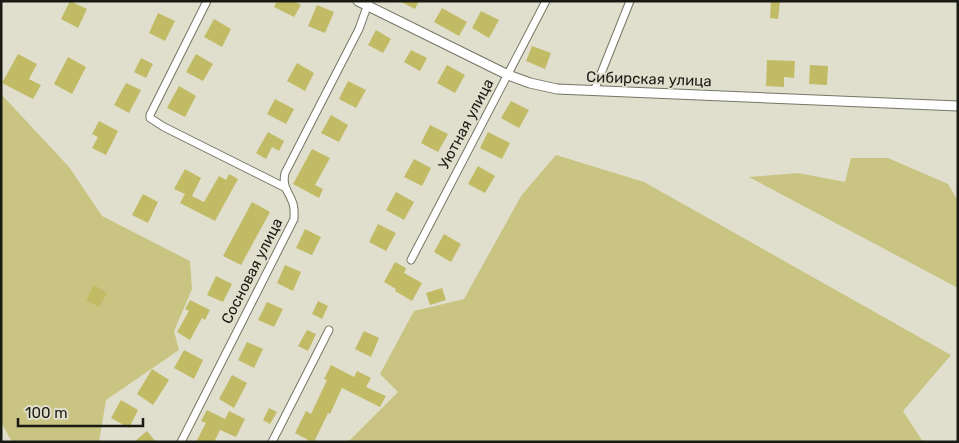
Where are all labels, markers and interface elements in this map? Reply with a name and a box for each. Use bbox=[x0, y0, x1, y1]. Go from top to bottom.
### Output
street label: Сибирская улица bbox=[586, 68, 712, 90]
street label: Уютная улица bbox=[435, 76, 497, 172]
street label: Сосновая улица bbox=[218, 215, 286, 327]
scale bar bbox=[18, 396, 142, 428]
text: 100 m bbox=[25, 404, 67, 422]

